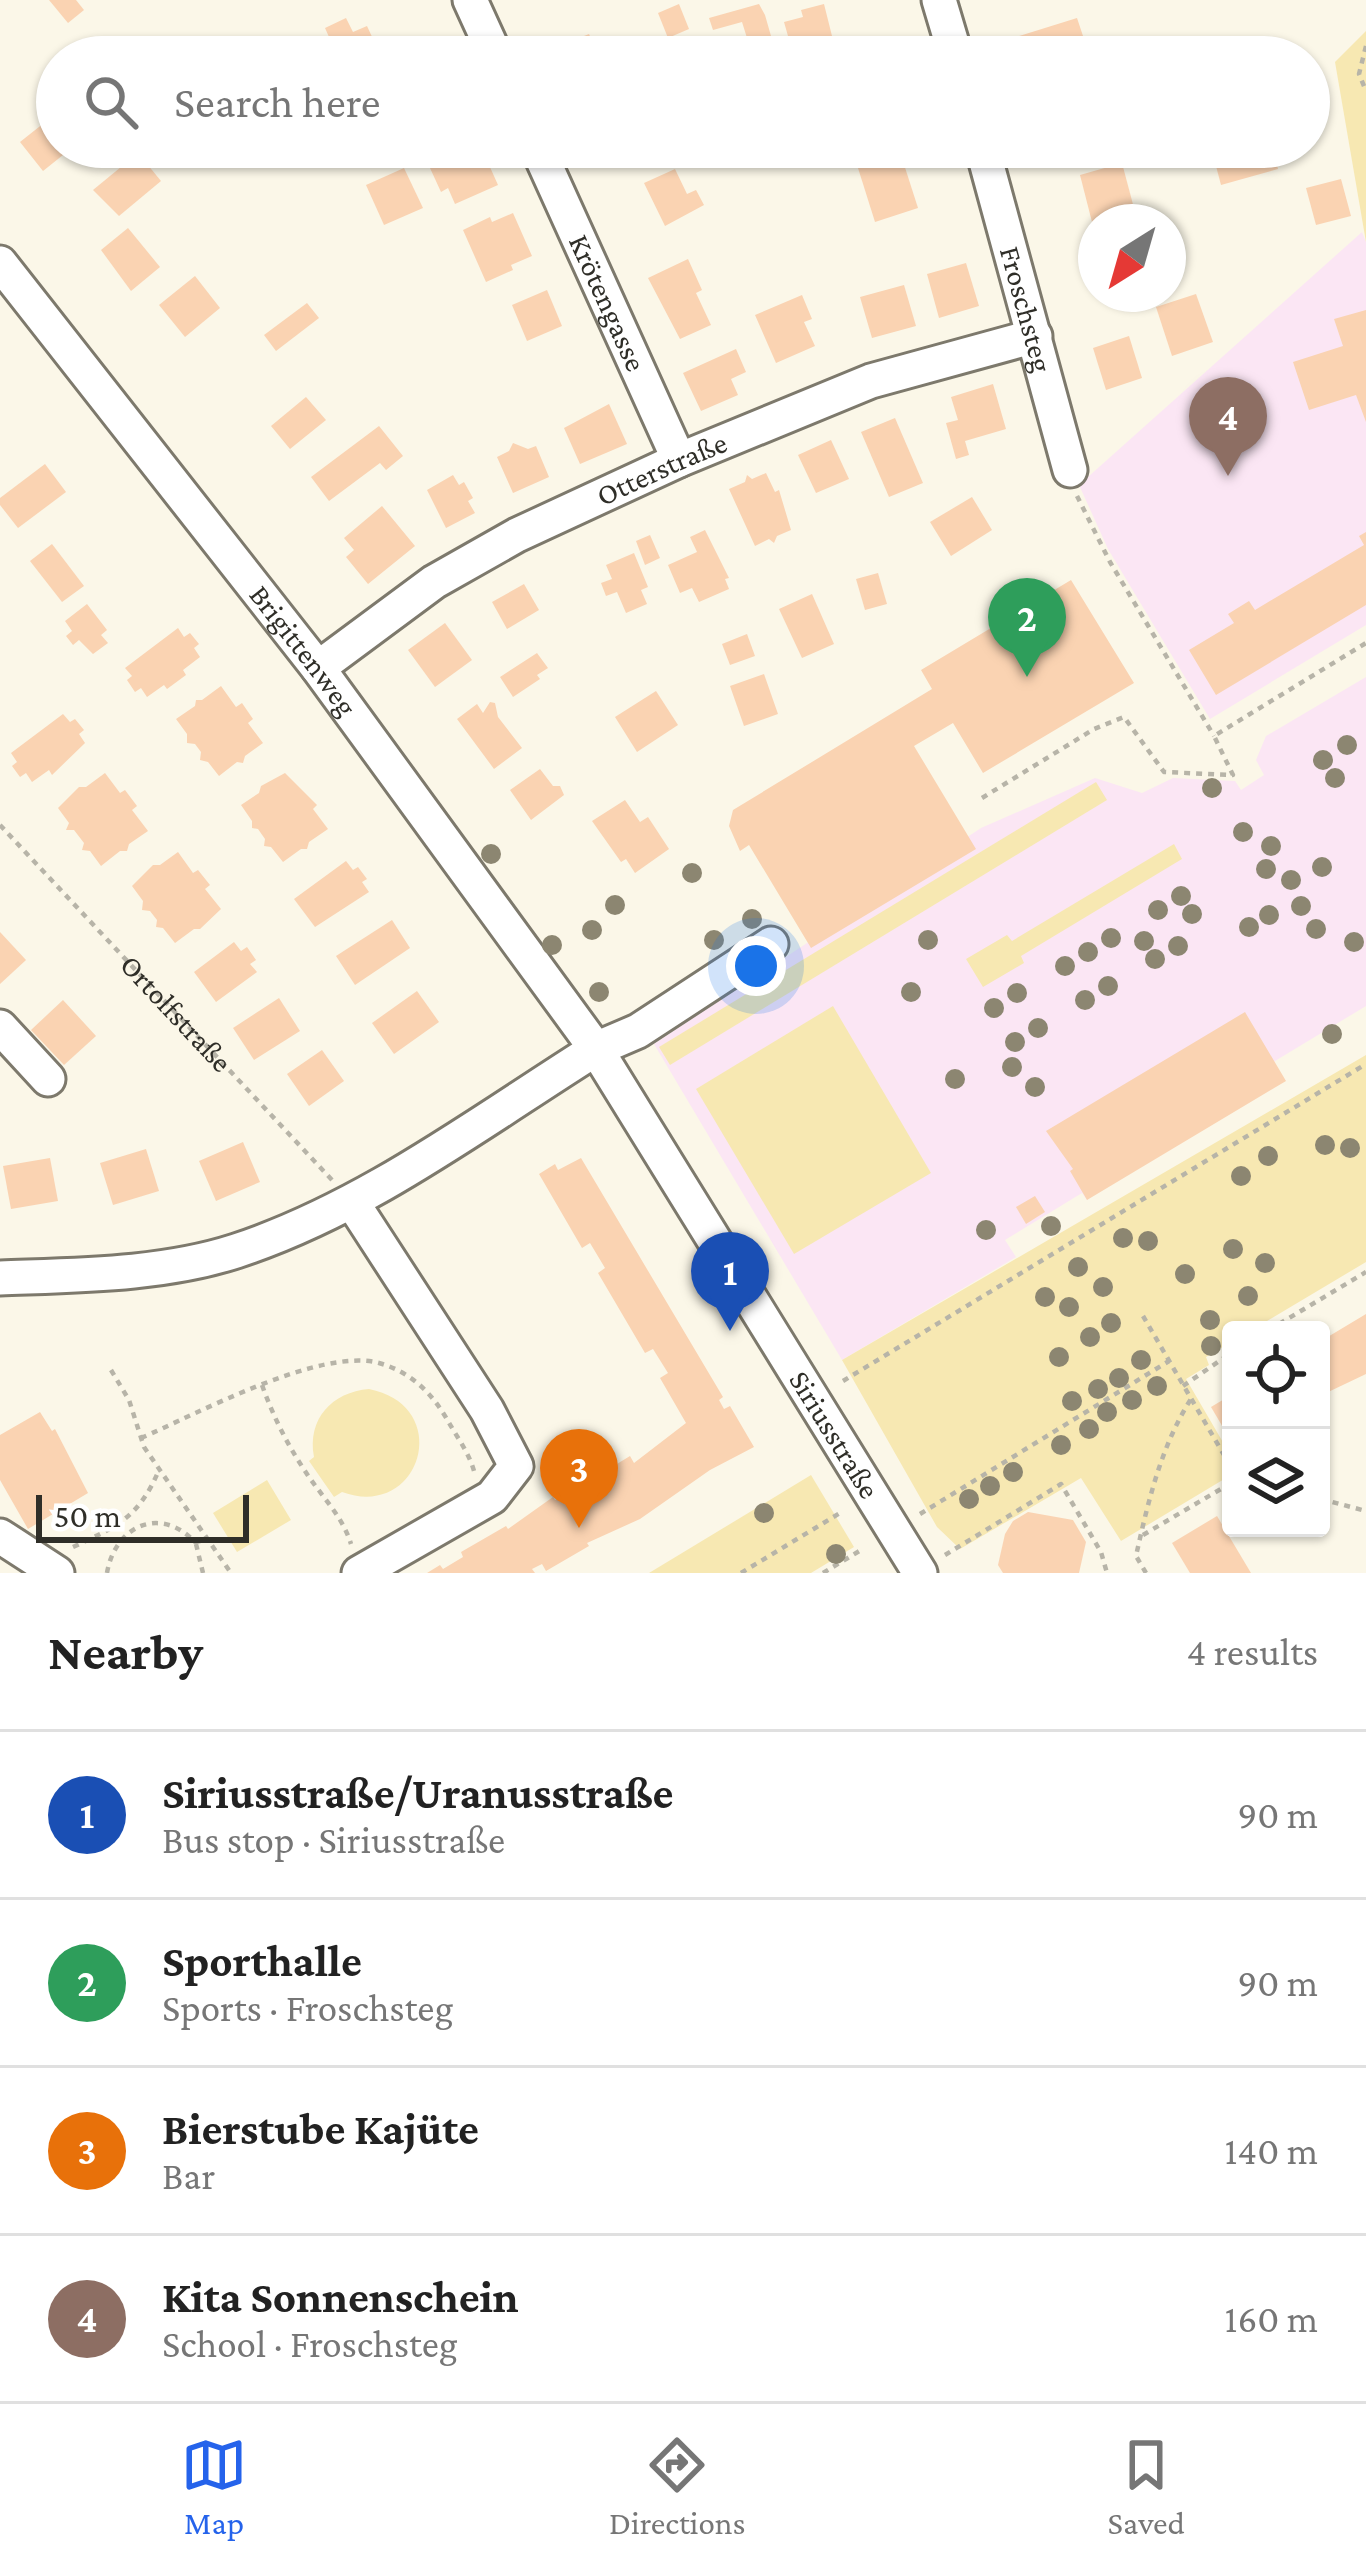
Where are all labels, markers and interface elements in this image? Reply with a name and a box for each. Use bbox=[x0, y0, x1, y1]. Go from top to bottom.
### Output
search box bbox=[36, 36, 1330, 168]
icon: search bbox=[78, 69, 144, 135]
text: Search here bbox=[174, 77, 381, 127]
north arrow bbox=[1078, 204, 1186, 312]
street label: Krötengasse bbox=[563, 229, 653, 376]
street label: Froschsteg bbox=[994, 242, 1060, 376]
pin: 4 bbox=[1189, 377, 1267, 476]
street label: Otterstraße bbox=[591, 425, 732, 512]
street label: Brigittenweg bbox=[243, 578, 364, 722]
pin: 2 bbox=[988, 578, 1066, 677]
your location bbox=[726, 936, 786, 996]
street label: Ortolfstraße bbox=[114, 948, 239, 1078]
pin: 1 bbox=[691, 1232, 769, 1331]
map controls bbox=[1222, 1321, 1330, 1537]
button: locate bbox=[1222, 1321, 1330, 1429]
street label: Siriusstraße bbox=[783, 1365, 887, 1504]
pin: 3 bbox=[540, 1429, 618, 1528]
button: layers bbox=[1222, 1429, 1330, 1537]
scale bar bbox=[36, 1489, 249, 1542]
text: 50 m bbox=[54, 1497, 121, 1534]
text: Nearby bbox=[48, 1623, 203, 1680]
text: 4 results bbox=[1187, 1630, 1318, 1673]
text: Siriusstraße/Uranusstraße bbox=[162, 1768, 673, 1818]
text: 1 bbox=[80, 1793, 94, 1836]
text: 90 m bbox=[1237, 1793, 1318, 1836]
text: Bus stop · Siriusstraße bbox=[162, 1818, 505, 1861]
text: Sporthalle bbox=[162, 1936, 362, 1986]
text: 2 bbox=[77, 1961, 97, 2004]
text: 90 m bbox=[1237, 1961, 1318, 2004]
text: Sports · Froschsteg bbox=[162, 1986, 453, 2029]
text: Bierstube Kajüte bbox=[162, 2104, 479, 2154]
text: 3 bbox=[77, 2129, 97, 2172]
text: 140 m bbox=[1224, 2129, 1318, 2172]
text: Bar bbox=[162, 2154, 215, 2197]
text: Kita Sonnenschein bbox=[162, 2272, 519, 2322]
text: 4 bbox=[76, 2297, 98, 2340]
text: 160 m bbox=[1225, 2297, 1318, 2340]
text: School · Froschsteg bbox=[162, 2322, 458, 2365]
tab: Map bbox=[181, 2432, 247, 2541]
tab: Directions bbox=[609, 2432, 746, 2541]
tab: Saved bbox=[1108, 2432, 1185, 2541]

